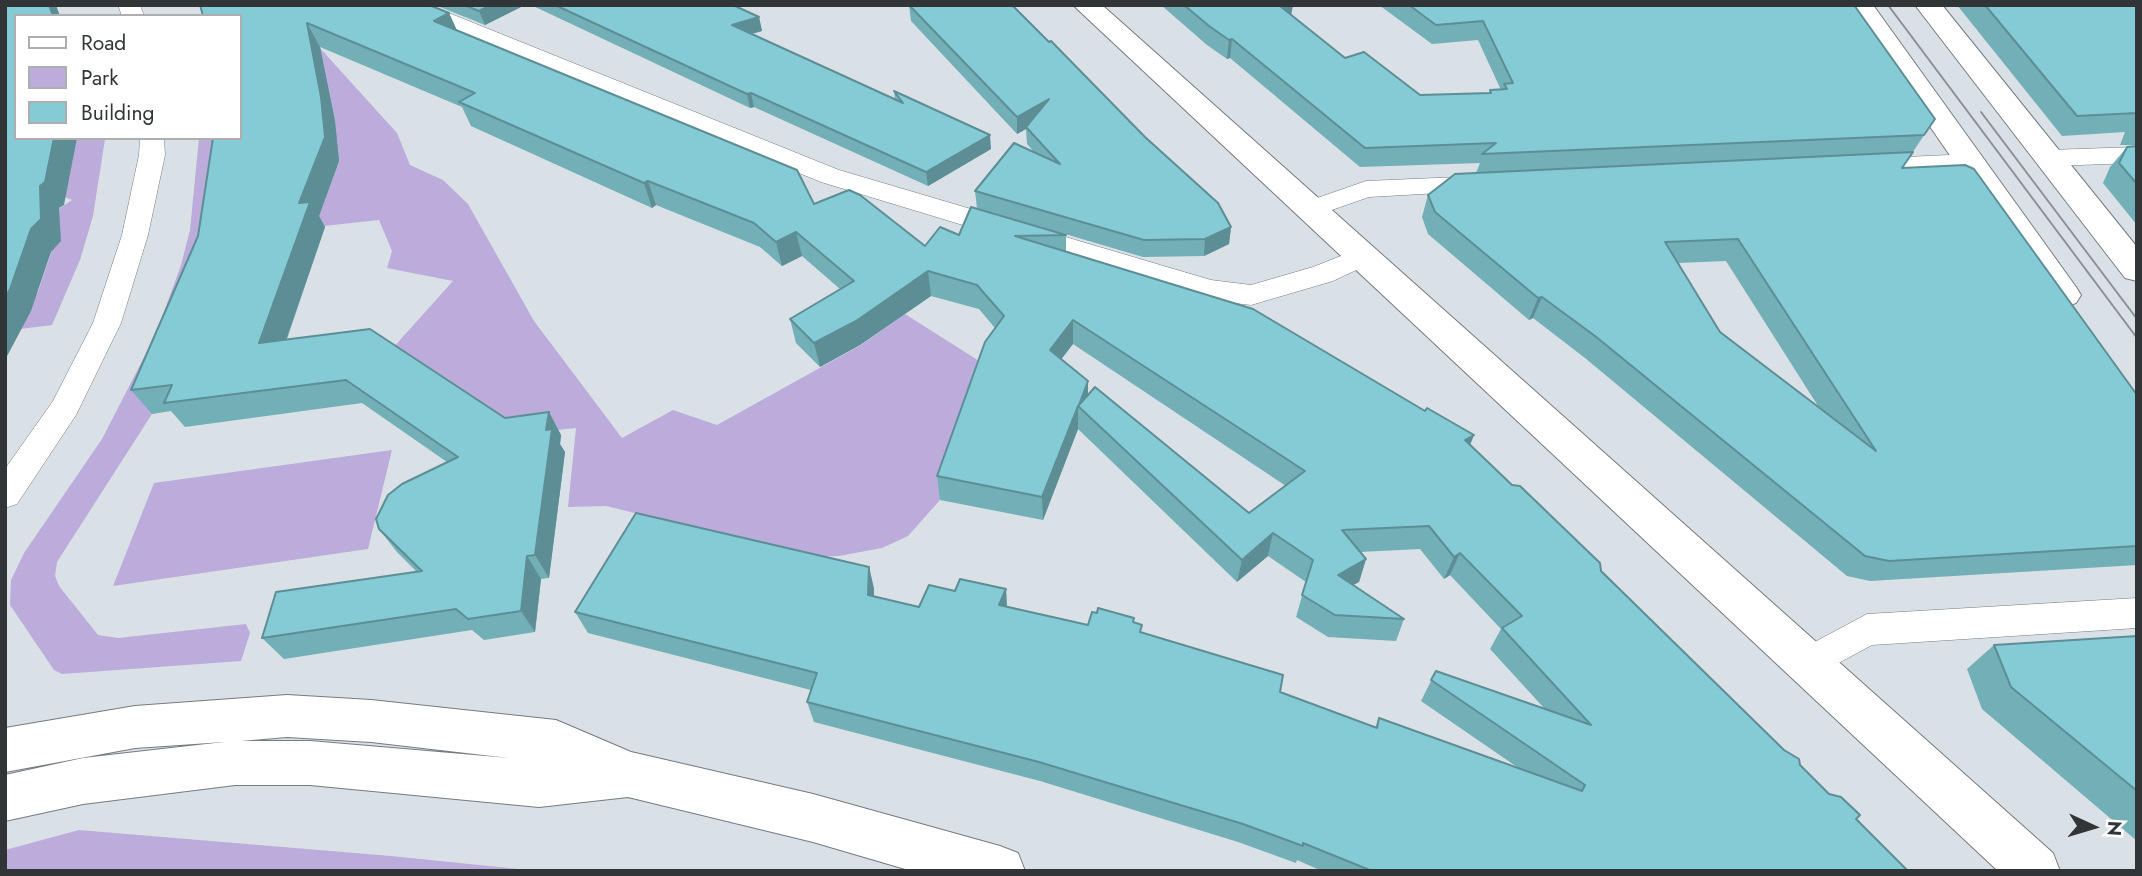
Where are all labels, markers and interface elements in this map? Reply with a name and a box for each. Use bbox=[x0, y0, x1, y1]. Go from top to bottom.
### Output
legend bbox=[14, 14, 242, 140]
text: Road bbox=[81, 28, 126, 58]
text: Park bbox=[81, 63, 118, 93]
text: Building bbox=[81, 98, 154, 128]
north arrow bbox=[2058, 792, 2128, 862]
text: N bbox=[2100, 820, 2128, 837]

